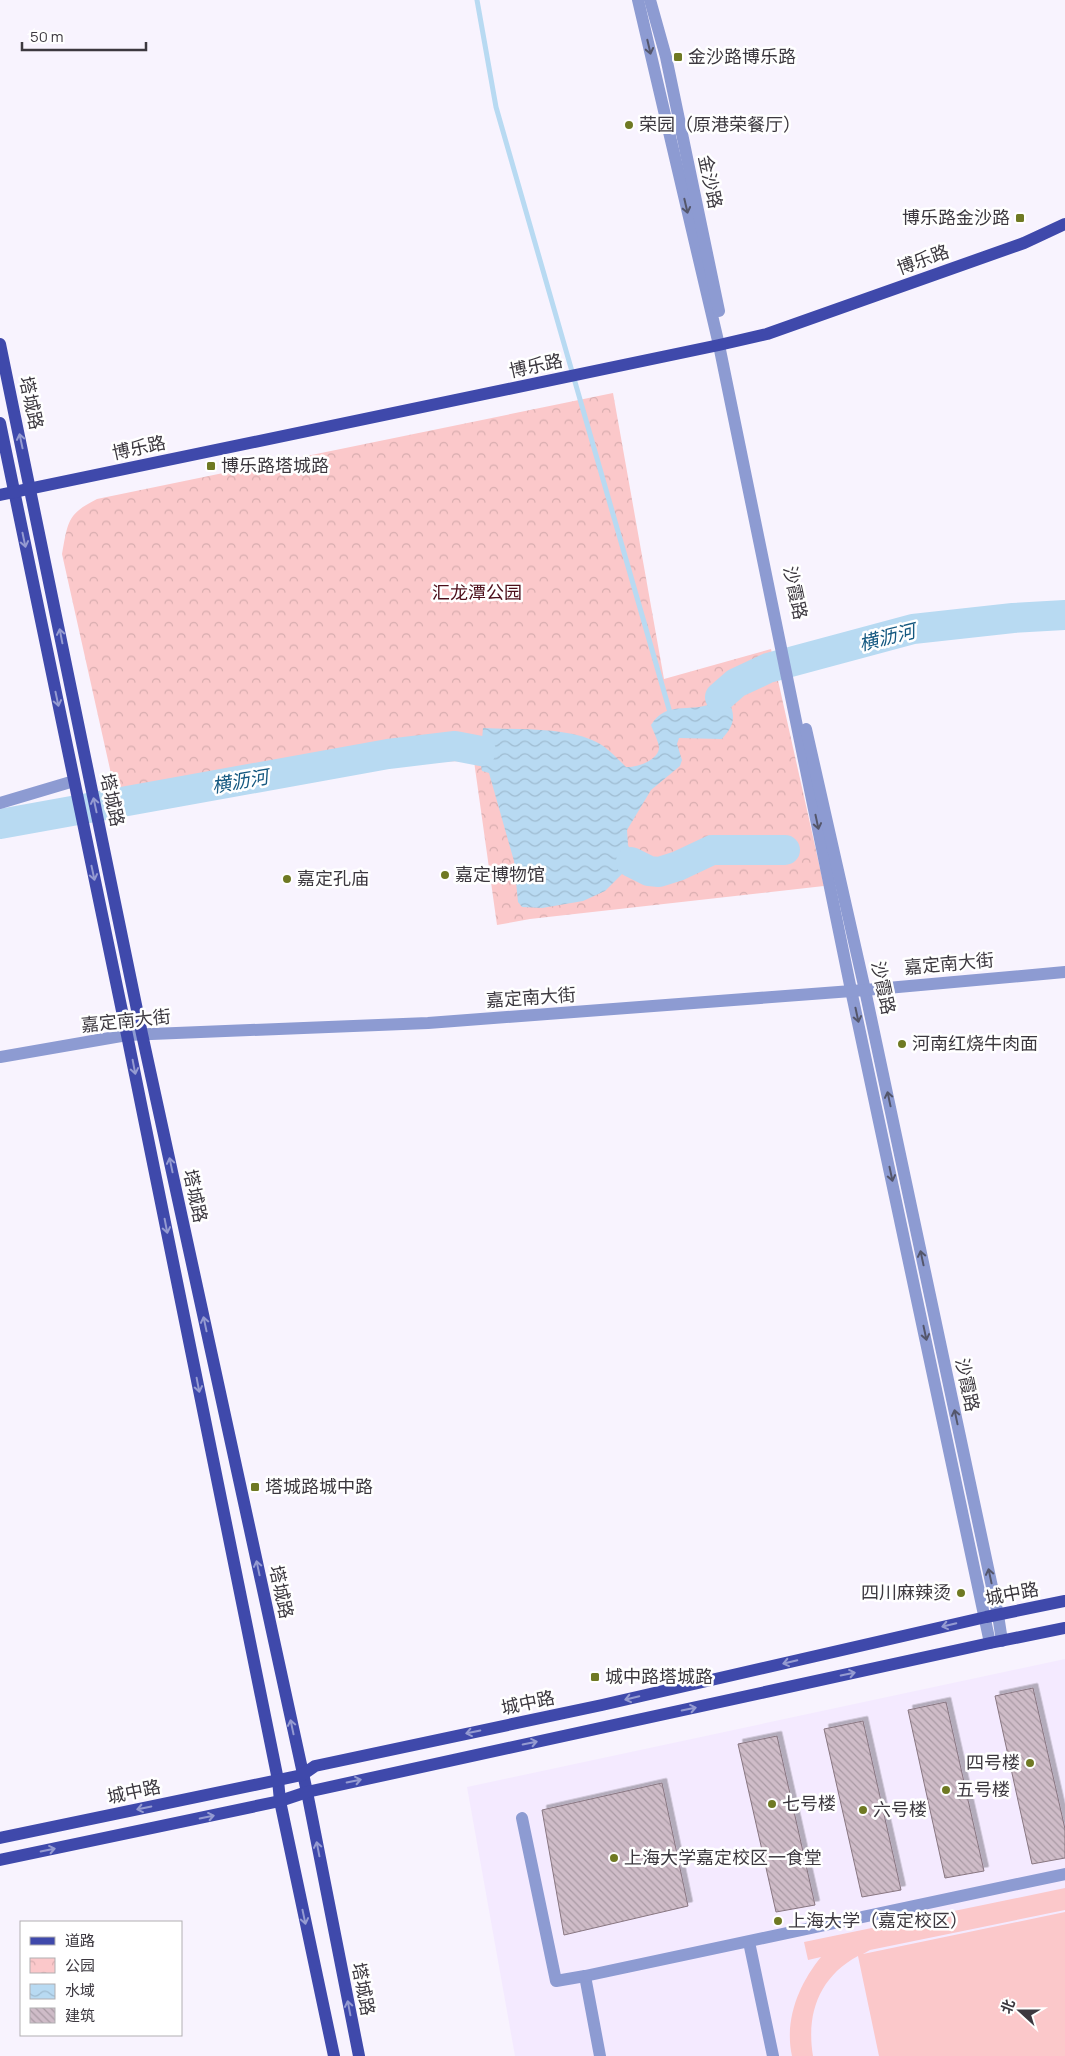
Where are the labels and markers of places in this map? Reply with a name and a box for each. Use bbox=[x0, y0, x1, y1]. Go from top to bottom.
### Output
place label: 金沙路博乐路 bbox=[688, 44, 796, 68]
marker: 金沙路博乐路 bbox=[672, 51, 684, 63]
place label: 荣园（原港荣餐厅） bbox=[639, 112, 801, 136]
marker: 荣园（原港荣餐厅） bbox=[623, 119, 635, 131]
place label: 博乐路金沙路 bbox=[902, 205, 1010, 229]
marker: 博乐路金沙路 bbox=[1014, 212, 1026, 224]
place label: 博乐路塔城路 bbox=[221, 453, 329, 477]
marker: 博乐路塔城路 bbox=[205, 460, 217, 472]
place label: 嘉定博物馆 bbox=[455, 862, 545, 886]
place label: 嘉定孔庙 bbox=[297, 866, 369, 890]
marker: 嘉定博物馆 bbox=[439, 869, 451, 881]
marker: 嘉定孔庙 bbox=[281, 873, 293, 885]
place label: 河南红烧牛肉面 bbox=[912, 1031, 1038, 1055]
marker: 河南红烧牛肉面 bbox=[896, 1038, 908, 1050]
place label: 塔城路城中路 bbox=[265, 1474, 373, 1498]
marker: 塔城路城中路 bbox=[249, 1481, 261, 1493]
place label: 四川麻辣烫 bbox=[861, 1580, 951, 1604]
marker: 四川麻辣烫 bbox=[955, 1587, 967, 1599]
place label: 城中路塔城路 bbox=[605, 1664, 713, 1688]
marker: 城中路塔城路 bbox=[589, 1671, 601, 1683]
place label: 四号楼 bbox=[966, 1750, 1020, 1774]
marker: 四号楼 bbox=[1024, 1757, 1036, 1769]
place label: 五号楼 bbox=[956, 1777, 1010, 1801]
marker: 五号楼 bbox=[940, 1784, 952, 1796]
place label: 七号楼 bbox=[782, 1791, 836, 1815]
place label: 六号楼 bbox=[873, 1797, 927, 1821]
marker: 七号楼 bbox=[766, 1798, 778, 1810]
marker: 六号楼 bbox=[857, 1804, 869, 1816]
place label: 上海大学嘉定校区一食堂 bbox=[624, 1845, 822, 1869]
marker: 上海大学嘉定校区一食堂 bbox=[608, 1852, 620, 1864]
place label: 上海大学（嘉定校区） bbox=[788, 1908, 968, 1932]
marker: 上海大学（嘉定校区） bbox=[772, 1915, 784, 1927]

